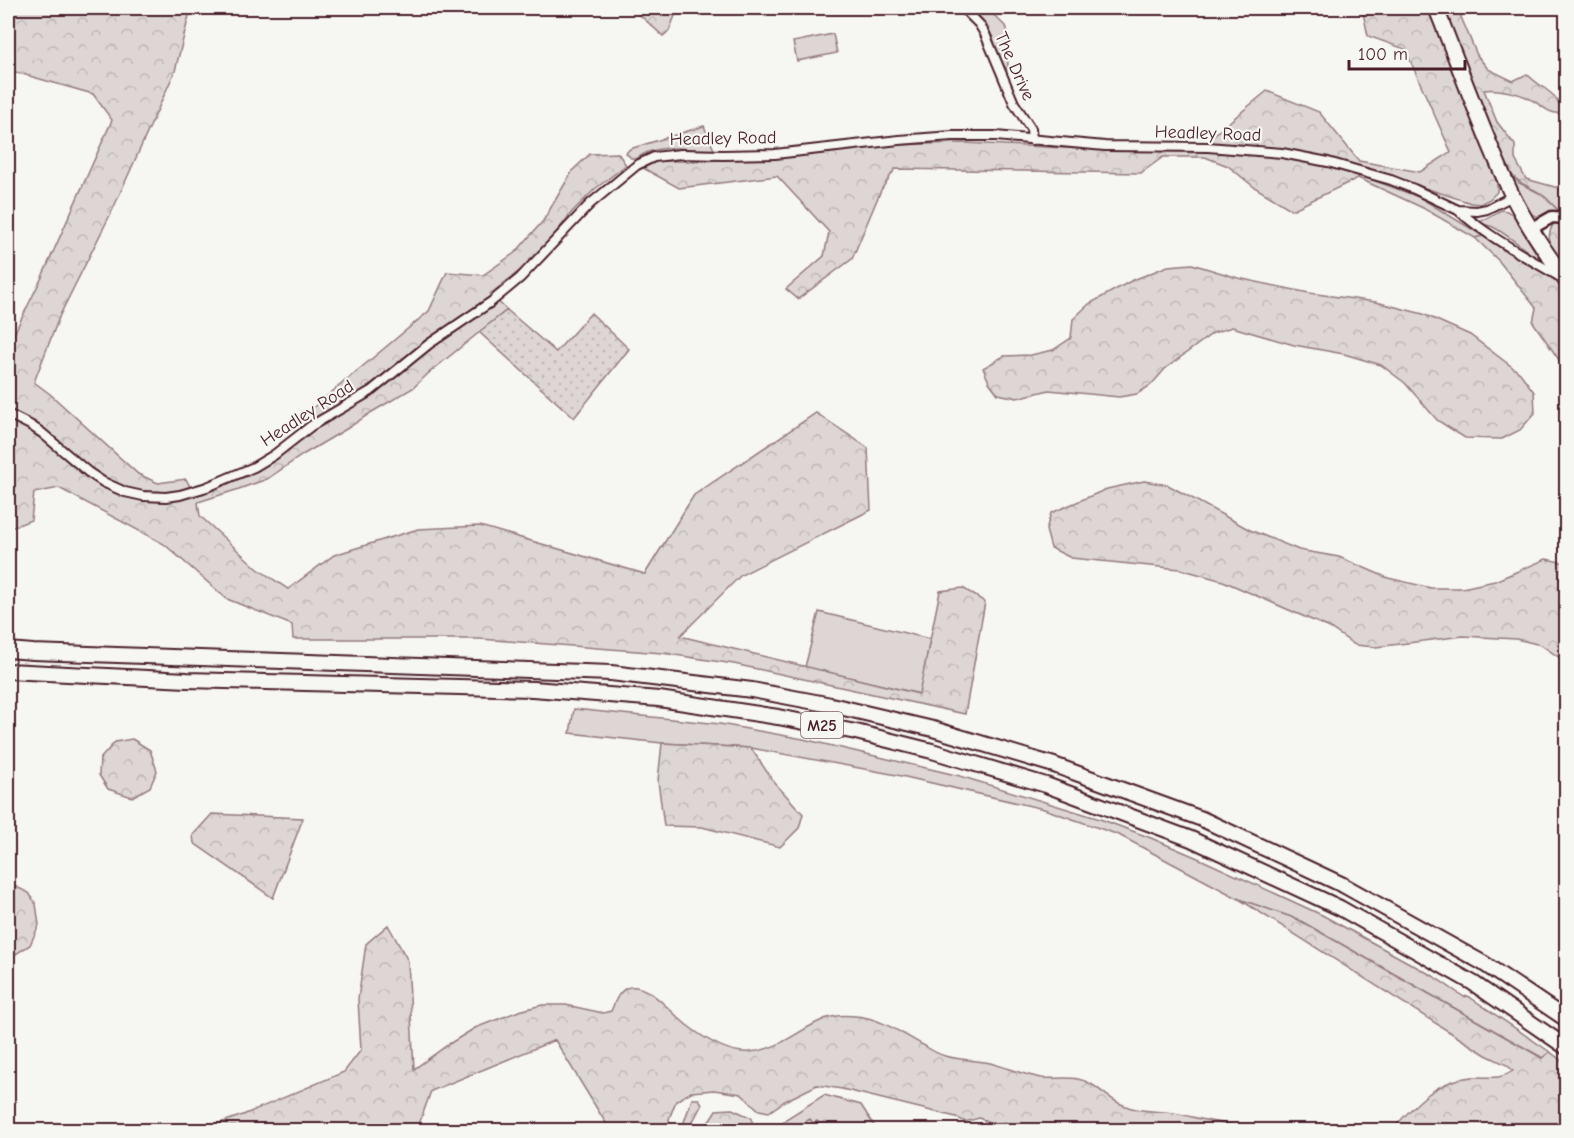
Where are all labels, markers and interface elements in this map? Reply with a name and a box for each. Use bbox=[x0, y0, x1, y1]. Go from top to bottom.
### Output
street label: The Drive bbox=[990, 29, 1039, 104]
scale bar bbox=[1349, 33, 1464, 71]
text: 100 m bbox=[1358, 44, 1408, 65]
street label: Headley Road bbox=[1154, 121, 1262, 146]
street label: Headley Road bbox=[669, 127, 777, 150]
street label: Headley Road bbox=[257, 376, 358, 451]
road number: M25 bbox=[801, 712, 843, 738]

